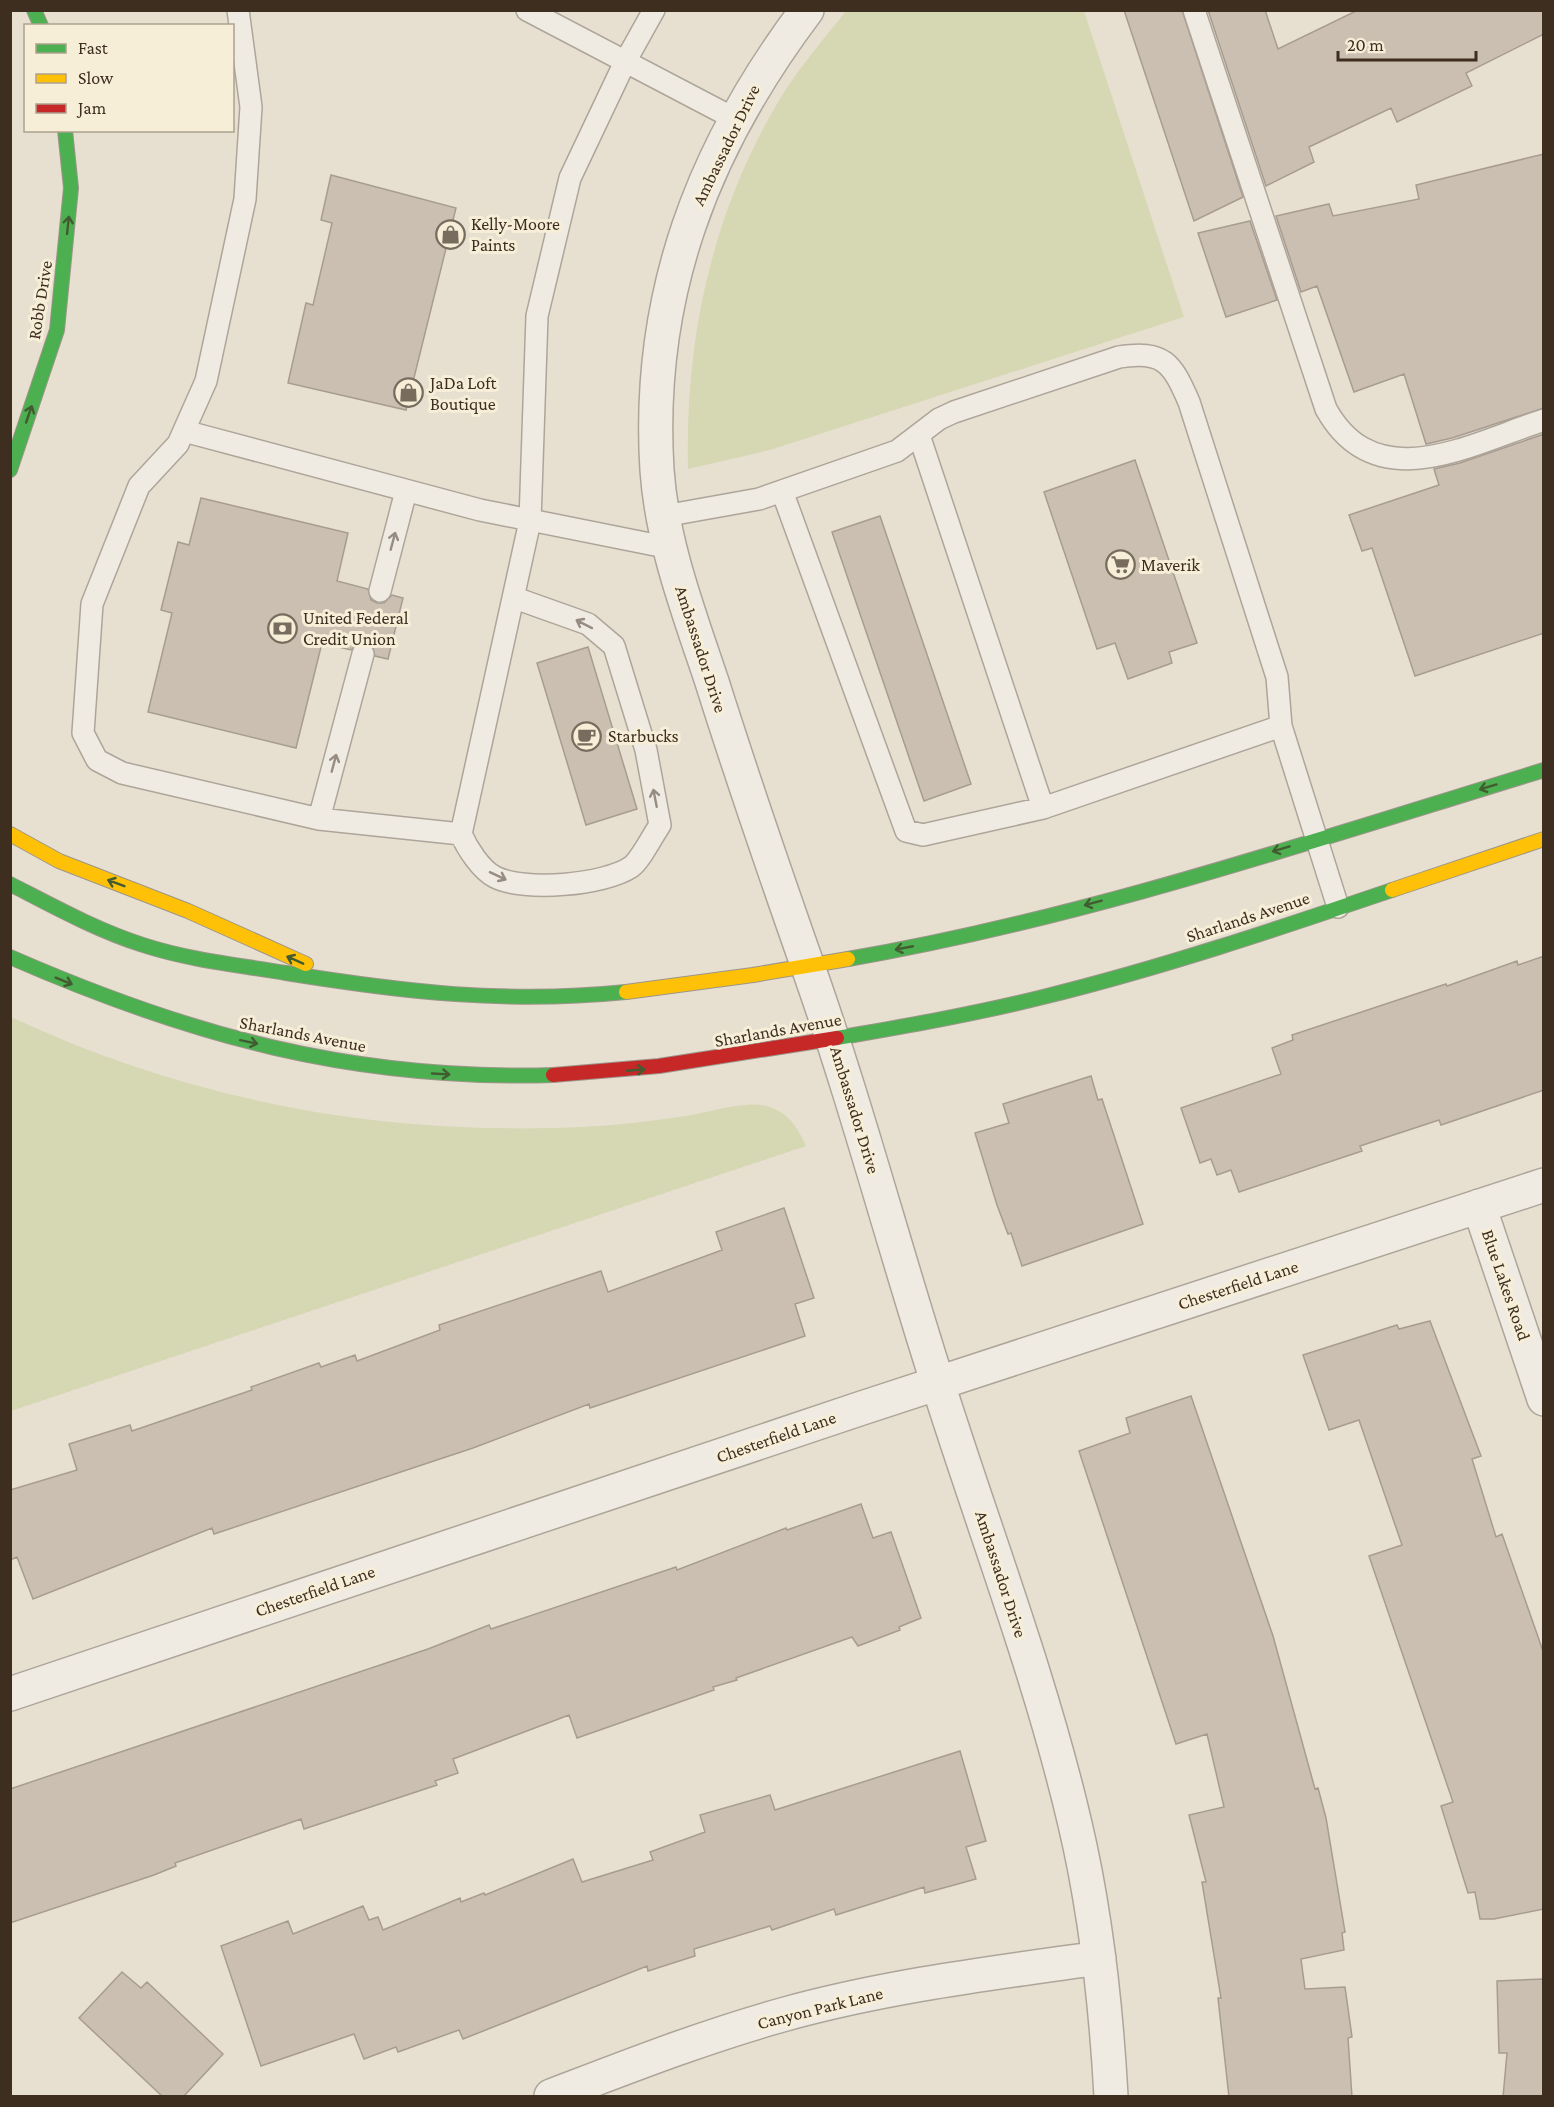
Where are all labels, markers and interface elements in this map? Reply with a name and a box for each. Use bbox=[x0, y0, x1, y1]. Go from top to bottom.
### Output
legend bbox=[24, 24, 234, 132]
scale bar bbox=[1338, 24, 1476, 62]
text: 20 m bbox=[1347, 35, 1384, 55]
text: Fast bbox=[78, 38, 109, 58]
text: Slow bbox=[78, 68, 114, 88]
street label: Ambassador Drive bbox=[688, 81, 764, 209]
text: Jam bbox=[76, 98, 107, 118]
place label: Kelly-Moore Paints bbox=[471, 214, 560, 255]
one-way arrow bbox=[63, 215, 74, 235]
shop icon: Kelly-Moore Paints bbox=[434, 218, 466, 250]
street label: Robb Drive bbox=[24, 259, 56, 341]
place label: JaDa Loft Boutique bbox=[428, 373, 498, 414]
shop icon: JaDa Loft Boutique bbox=[393, 377, 425, 409]
one-way arrow bbox=[24, 405, 35, 424]
one-way arrow bbox=[388, 532, 399, 551]
supermarket icon: Maverik bbox=[1104, 549, 1136, 581]
place label: Maverik bbox=[1141, 555, 1200, 575]
street label: Ambassador Drive bbox=[671, 583, 731, 715]
place label: United Federal Credit Union bbox=[303, 608, 409, 649]
bank icon: United Federal Credit Union bbox=[266, 612, 298, 644]
one-way arrow bbox=[576, 618, 594, 630]
cafe icon: Starbucks bbox=[571, 720, 603, 752]
place label: Starbucks bbox=[608, 726, 679, 746]
one-way arrow bbox=[328, 754, 340, 773]
one-way arrow bbox=[1479, 782, 1498, 793]
one-way arrow bbox=[649, 789, 660, 808]
one-way arrow bbox=[1272, 844, 1291, 855]
one-way arrow bbox=[489, 871, 507, 882]
one-way arrow bbox=[107, 877, 126, 888]
street label: Sharlands Avenue bbox=[1184, 888, 1312, 946]
one-way arrow bbox=[1084, 898, 1103, 909]
one-way arrow bbox=[894, 943, 914, 954]
one-way arrow bbox=[287, 953, 305, 965]
one-way arrow bbox=[54, 976, 73, 987]
street label: Sharlands Avenue bbox=[713, 1009, 843, 1051]
street label: Sharlands Avenue bbox=[238, 1012, 368, 1056]
one-way arrow bbox=[239, 1037, 258, 1048]
street label: Ambassador Drive bbox=[826, 1044, 884, 1176]
one-way arrow bbox=[625, 1064, 645, 1075]
one-way arrow bbox=[430, 1068, 450, 1079]
street label: Blue Lakes Road bbox=[1478, 1227, 1535, 1344]
street label: Chesterfield Lane bbox=[1175, 1256, 1301, 1314]
street label: Chesterfield Lane bbox=[713, 1407, 839, 1467]
street label: Ambassador Drive bbox=[971, 1508, 1031, 1640]
street label: Chesterfield Lane bbox=[252, 1561, 378, 1621]
street label: Canyon Park Lane bbox=[755, 1983, 885, 2033]

